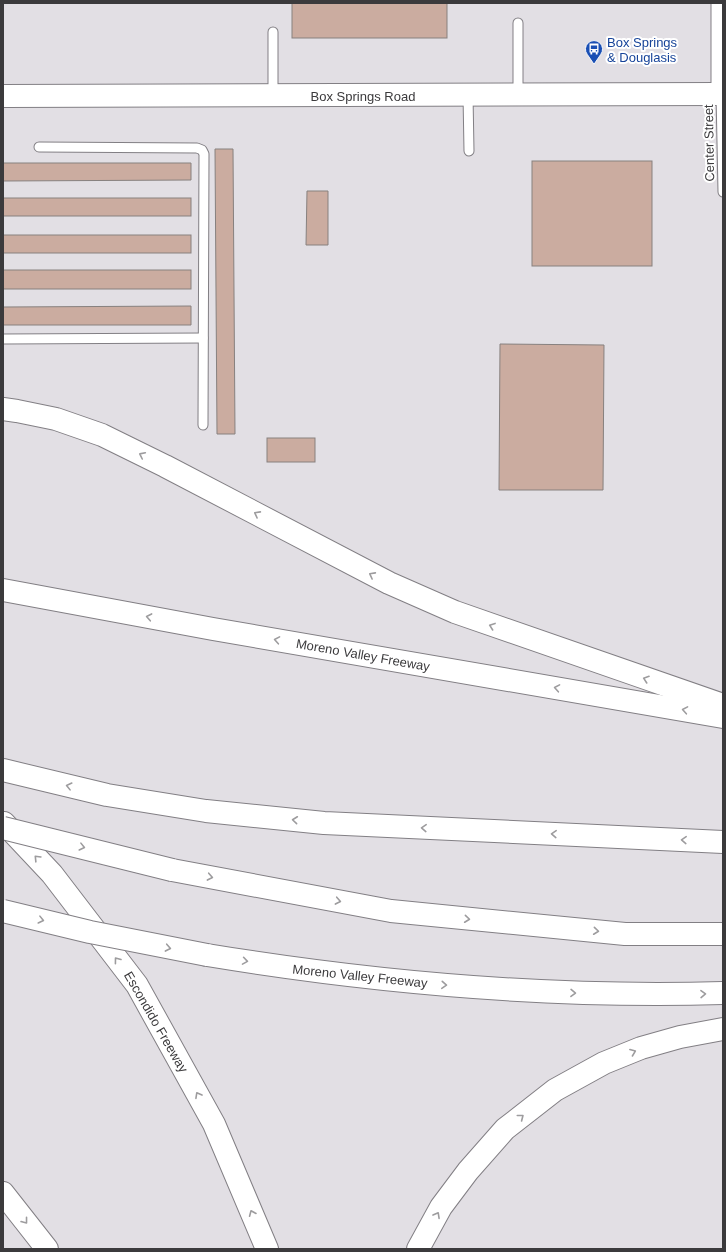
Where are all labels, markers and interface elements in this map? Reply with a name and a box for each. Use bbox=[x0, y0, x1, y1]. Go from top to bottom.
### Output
place label: Box Springs & Douglasis bbox=[607, 35, 678, 65]
bus stop icon: Box Springs & Douglasis bbox=[584, 39, 604, 64]
street label: Box Springs Road bbox=[311, 89, 415, 104]
street label: Center Street bbox=[701, 104, 717, 182]
one-way arrow bbox=[139, 452, 146, 460]
one-way arrow bbox=[254, 512, 262, 519]
one-way arrow bbox=[369, 572, 377, 579]
one-way arrow bbox=[145, 614, 152, 622]
one-way arrow bbox=[489, 622, 496, 630]
one-way arrow bbox=[273, 636, 280, 645]
street label: Moreno Valley Freeway bbox=[295, 636, 432, 674]
one-way arrow bbox=[643, 675, 650, 684]
one-way arrow bbox=[553, 684, 560, 692]
one-way arrow bbox=[681, 706, 688, 715]
one-way arrow bbox=[66, 782, 73, 791]
one-way arrow bbox=[292, 816, 298, 825]
one-way arrow bbox=[421, 824, 427, 832]
one-way arrow bbox=[551, 830, 557, 838]
one-way arrow bbox=[681, 836, 687, 844]
one-way arrow bbox=[78, 843, 85, 851]
one-way arrow bbox=[35, 855, 42, 862]
one-way arrow bbox=[207, 873, 213, 881]
one-way arrow bbox=[335, 897, 341, 905]
one-way arrow bbox=[464, 914, 470, 923]
one-way arrow bbox=[38, 916, 44, 924]
one-way arrow bbox=[593, 926, 599, 935]
one-way arrow bbox=[165, 943, 171, 951]
one-way arrow bbox=[242, 956, 248, 965]
one-way arrow bbox=[115, 957, 122, 964]
street label: Moreno Valley Freeway bbox=[292, 961, 429, 991]
street label: Escondido Freeway bbox=[121, 969, 191, 1076]
one-way arrow bbox=[441, 981, 447, 990]
one-way arrow bbox=[570, 989, 576, 997]
one-way arrow bbox=[700, 990, 706, 998]
one-way arrow bbox=[629, 1048, 636, 1056]
one-way arrow bbox=[195, 1092, 203, 1099]
one-way arrow bbox=[517, 1114, 524, 1121]
one-way arrow bbox=[249, 1210, 257, 1218]
one-way arrow bbox=[432, 1212, 440, 1219]
one-way arrow bbox=[21, 1216, 28, 1223]

